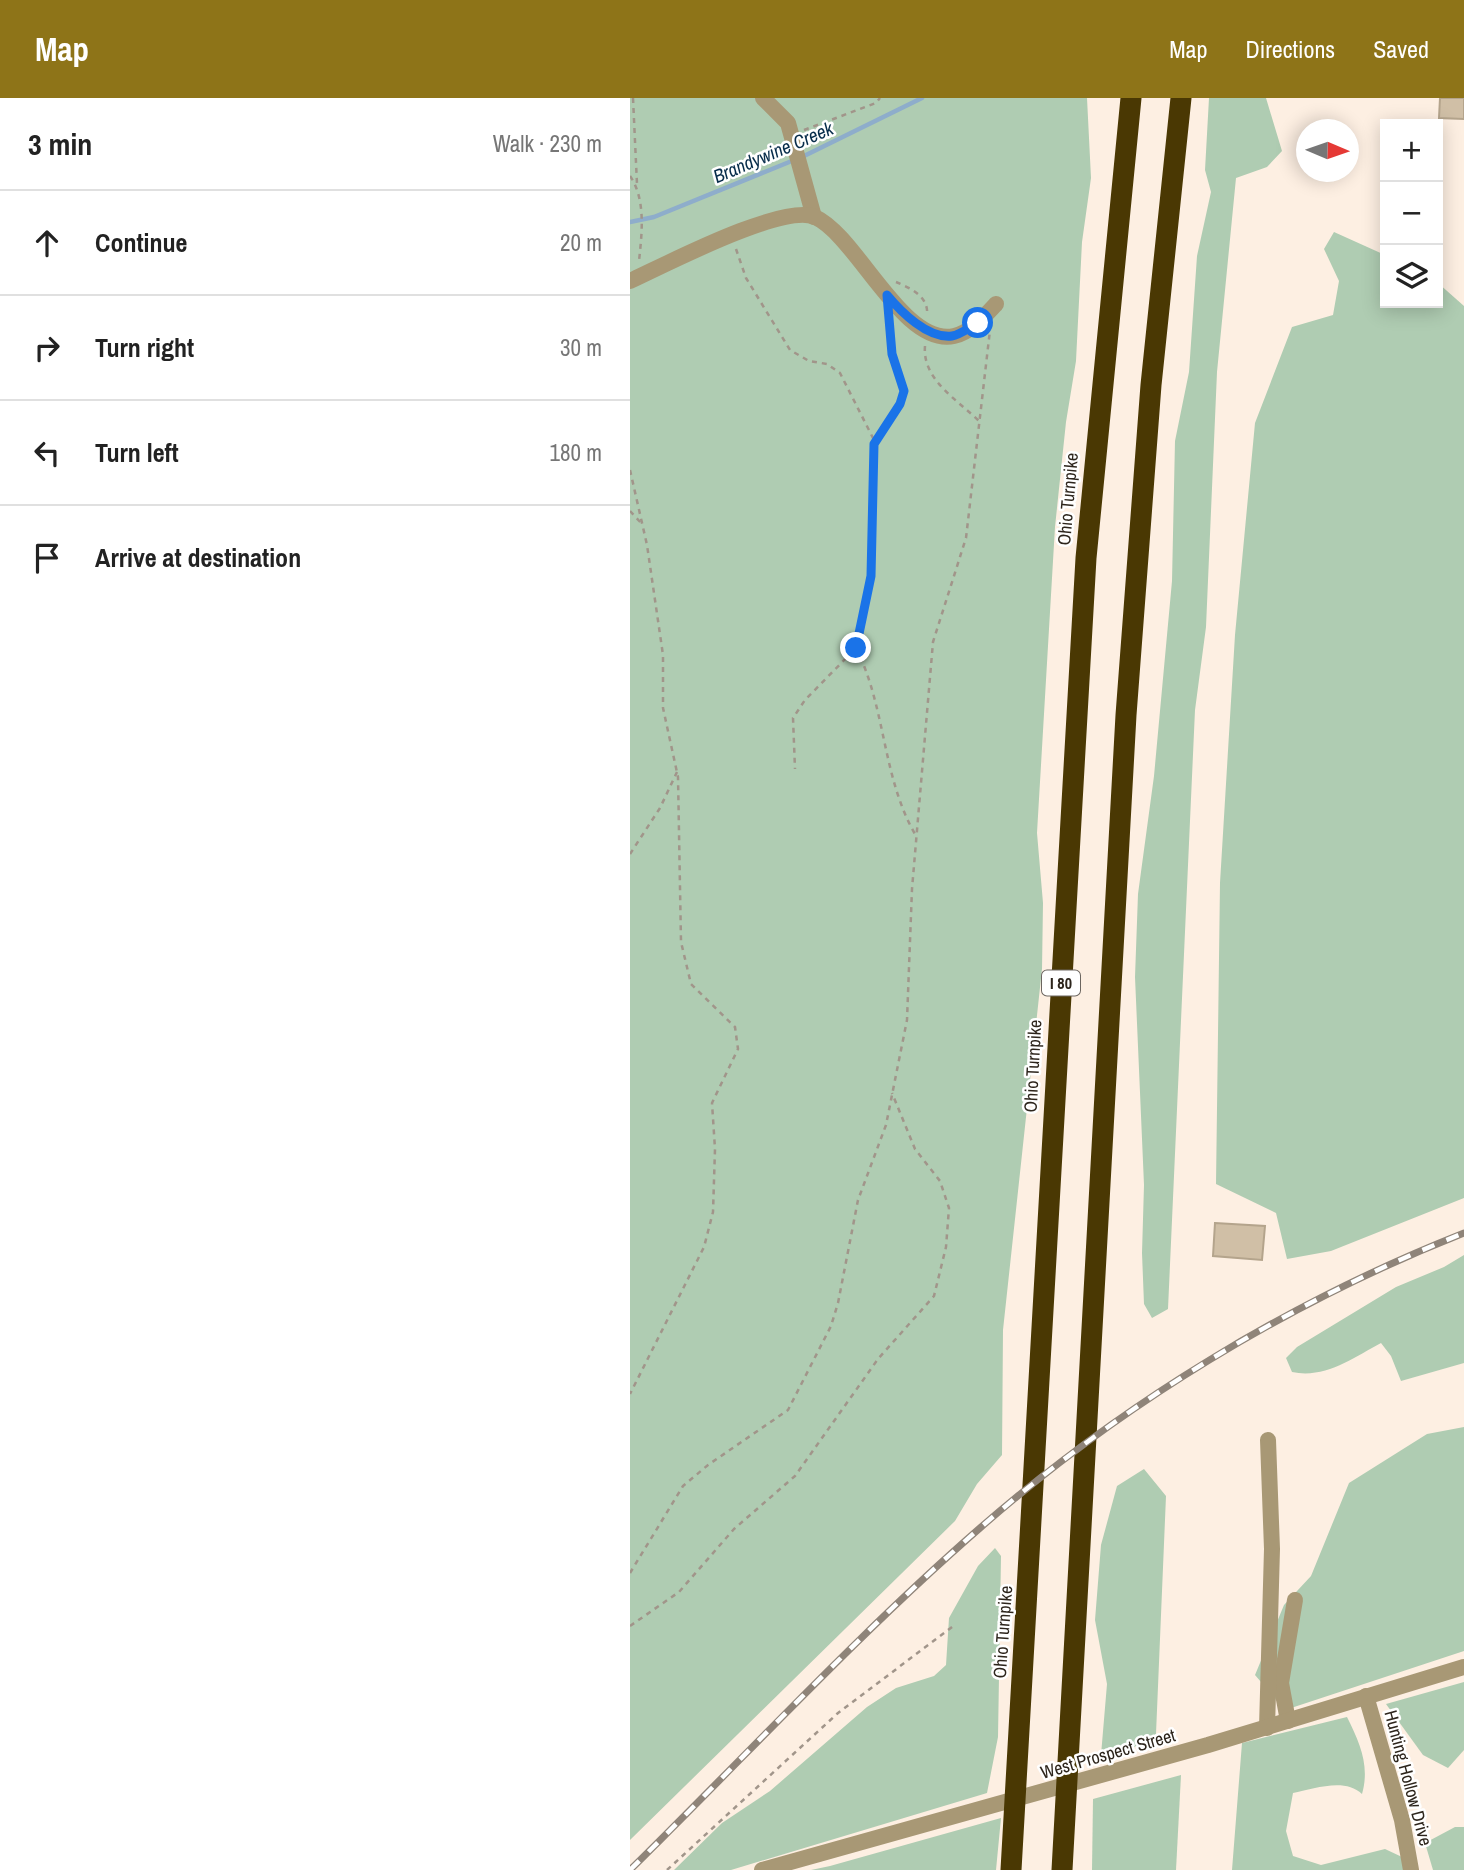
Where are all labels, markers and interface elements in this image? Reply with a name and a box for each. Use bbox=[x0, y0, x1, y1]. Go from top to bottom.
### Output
text: Map bbox=[35, 27, 89, 71]
text: Map bbox=[1169, 33, 1207, 65]
text: Directions bbox=[1245, 33, 1335, 65]
text: Saved bbox=[1373, 33, 1429, 65]
water label: Brandywine Creek bbox=[709, 115, 838, 189]
north arrow bbox=[1296, 119, 1359, 182]
map controls bbox=[1380, 119, 1443, 308]
button: + bbox=[1380, 119, 1443, 182]
text: 3 min bbox=[28, 124, 92, 164]
text: Walk · 230 m bbox=[493, 128, 602, 159]
button: − bbox=[1380, 182, 1443, 245]
icon: ahead bbox=[28, 224, 66, 262]
text: Continue bbox=[95, 225, 187, 260]
text: 20 m bbox=[560, 227, 602, 258]
button: layers bbox=[1380, 245, 1443, 308]
route start bbox=[962, 307, 993, 338]
icon: right bbox=[28, 329, 66, 367]
text: Turn right bbox=[95, 330, 194, 365]
text: 30 m bbox=[560, 332, 602, 363]
icon: left bbox=[28, 434, 66, 472]
text: Turn left bbox=[95, 435, 179, 470]
text: 180 m bbox=[550, 437, 602, 468]
street label: Ohio Turnpike bbox=[1051, 452, 1084, 546]
icon: arrive bbox=[28, 539, 66, 577]
text: Arrive at destination bbox=[95, 540, 301, 575]
route end bbox=[840, 632, 871, 663]
road number: I 80 bbox=[1042, 970, 1080, 996]
street label: Ohio Turnpike bbox=[1018, 1019, 1047, 1113]
street label: Ohio Turnpike bbox=[987, 1585, 1018, 1679]
street label: Hunting Hollow Drive bbox=[1378, 1707, 1439, 1848]
street label: West Prospect Street bbox=[1038, 1722, 1178, 1785]

